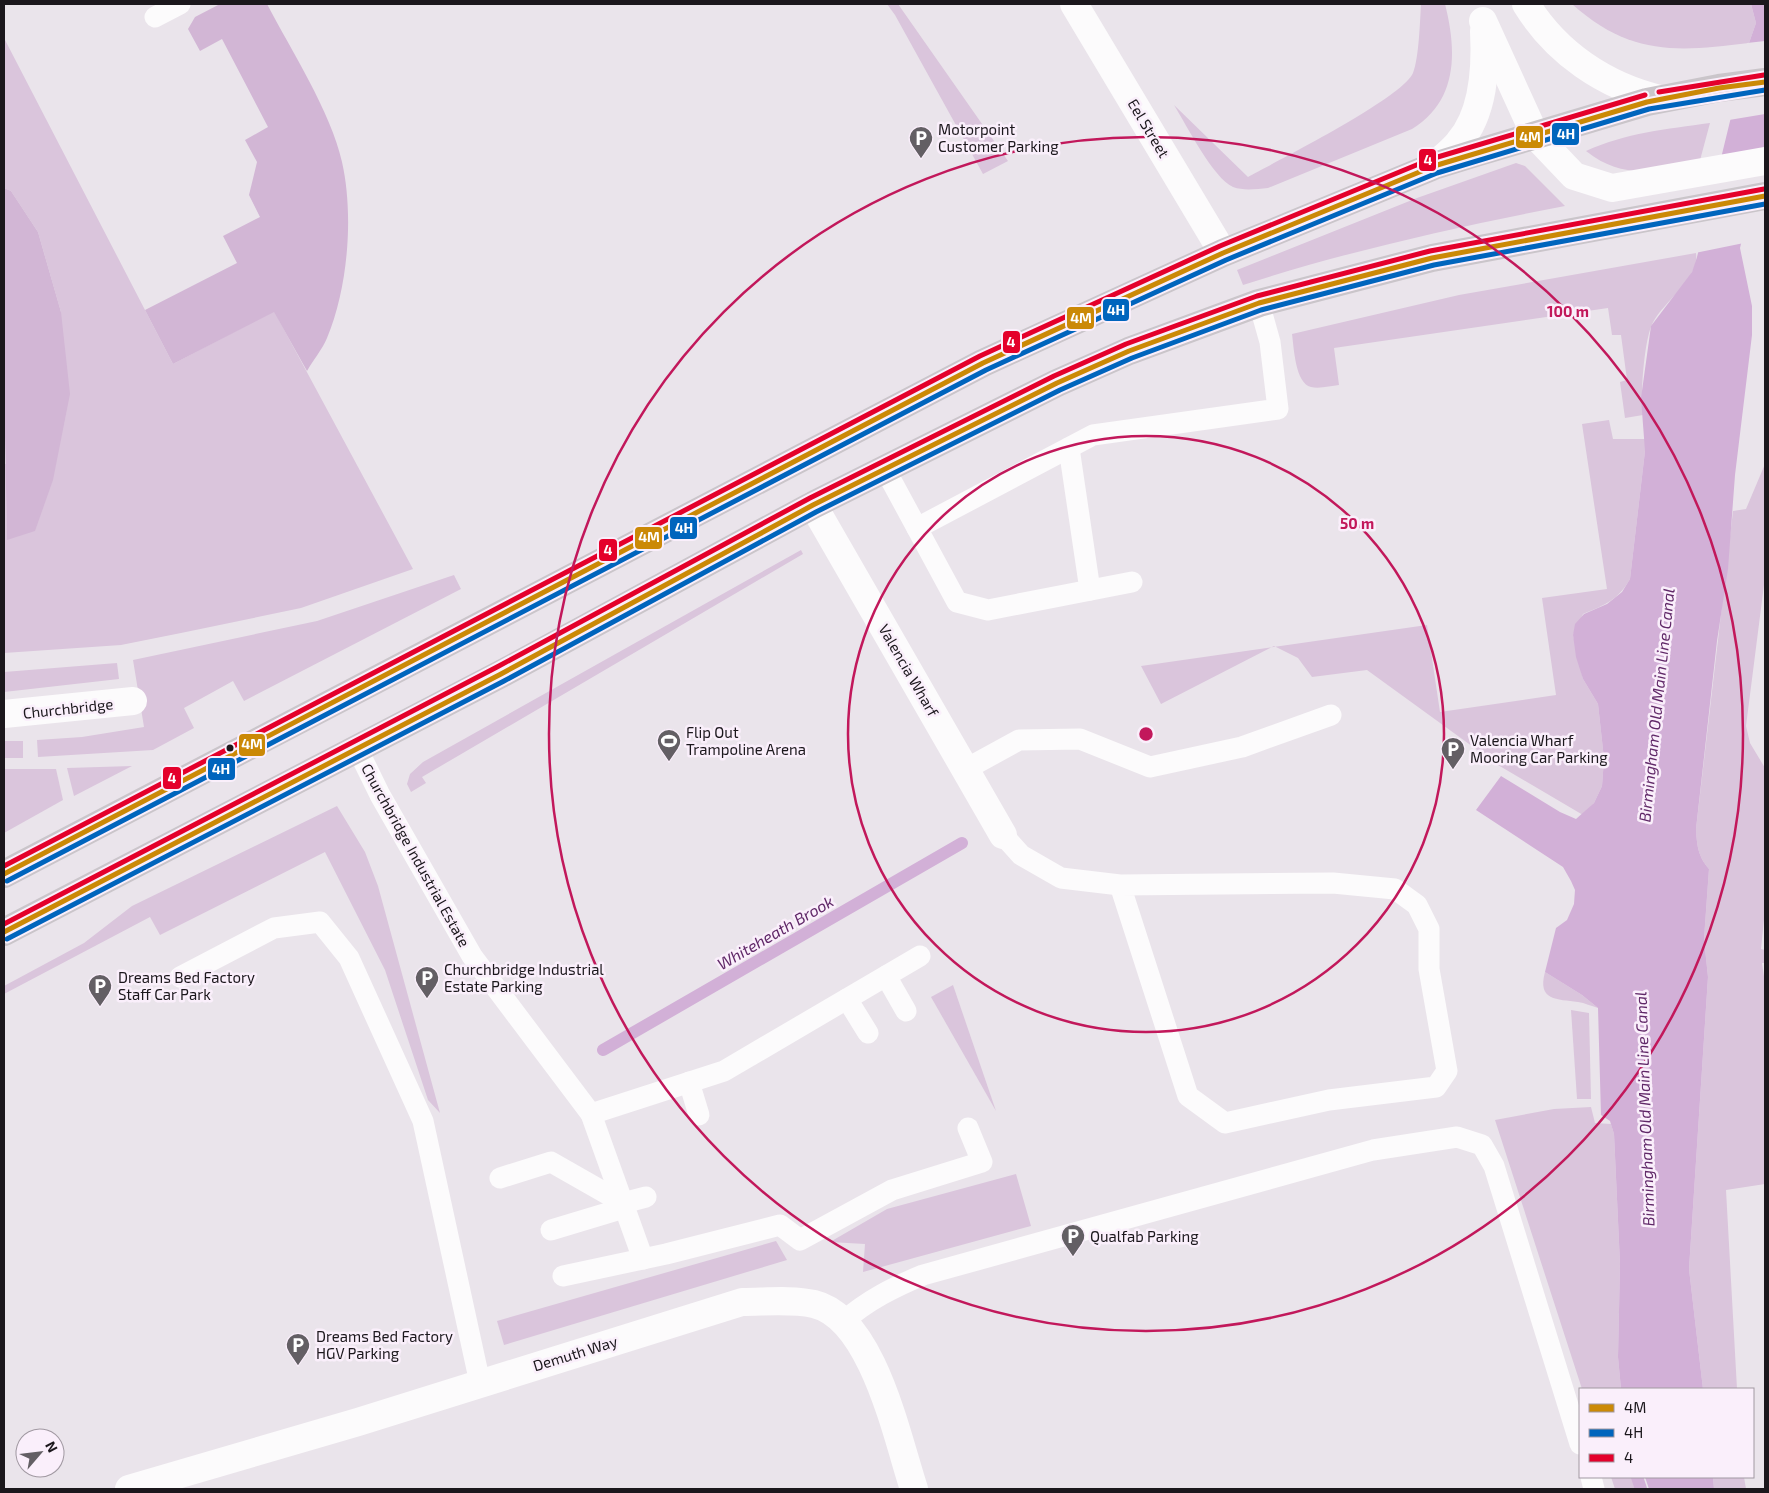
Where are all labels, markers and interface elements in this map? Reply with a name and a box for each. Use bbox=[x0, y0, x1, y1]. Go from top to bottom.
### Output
street label: Eel Street bbox=[1124, 95, 1174, 161]
place label: Motorpoint Customer Parking bbox=[938, 120, 1059, 155]
line badge: 4H bbox=[1551, 122, 1580, 146]
parking icon: Motorpoint Customer Parking bbox=[908, 125, 934, 159]
line badge: 4M bbox=[1515, 125, 1544, 149]
text: 4H bbox=[1557, 125, 1575, 142]
text: 4M bbox=[1519, 128, 1541, 145]
line badge: 4 bbox=[1418, 148, 1437, 172]
text: 4 bbox=[1424, 151, 1433, 168]
line badge: 4H bbox=[1102, 298, 1130, 322]
text: 4H bbox=[1107, 301, 1125, 318]
text: 100 m bbox=[1547, 302, 1589, 320]
line badge: 4M bbox=[1066, 306, 1095, 330]
text: 4M bbox=[1070, 309, 1092, 326]
line badge: 4 bbox=[1002, 330, 1021, 354]
text: 4 bbox=[1007, 333, 1016, 350]
text: 50 m bbox=[1340, 514, 1374, 532]
line badge: 4H bbox=[669, 516, 698, 540]
text: 4H bbox=[675, 519, 693, 536]
line badge: 4M bbox=[634, 526, 663, 550]
text: 4M bbox=[638, 528, 660, 545]
line badge: 4 bbox=[598, 538, 618, 562]
text: 4 bbox=[604, 541, 613, 558]
water label: Birmingham Old Main Line Canal bbox=[1634, 587, 1678, 823]
street label: Valencia Wharf bbox=[875, 621, 943, 720]
street label: Churchbridge bbox=[22, 694, 114, 722]
place label: Flip Out Trampoline Arena bbox=[686, 723, 806, 758]
centre of rings bbox=[1137, 725, 1155, 743]
sports icon: Flip Out Trampoline Arena bbox=[656, 728, 682, 762]
place label: Valencia Wharf Mooring Car Parking bbox=[1470, 731, 1608, 766]
line badge: 4M bbox=[238, 733, 266, 757]
text: 4M bbox=[241, 735, 263, 752]
parking icon: Valencia Wharf Mooring Car Parking bbox=[1440, 736, 1466, 770]
unlabelled marker bbox=[225, 743, 235, 753]
line badge: 4H bbox=[207, 757, 236, 781]
text: 4H bbox=[212, 760, 230, 777]
street label: Churchbridge Industrial Estate bbox=[358, 760, 474, 950]
line badge: 4 bbox=[162, 766, 182, 790]
text: 4 bbox=[168, 769, 177, 786]
water label: Whiteheath Brook bbox=[713, 891, 837, 973]
place label: Churchbridge Industrial Estate Parking bbox=[444, 960, 604, 995]
parking icon: Churchbridge Industrial Estate Parking bbox=[414, 965, 440, 999]
place label: Dreams Bed Factory Staff Car Park bbox=[118, 968, 255, 1003]
parking icon: Dreams Bed Factory Staff Car Park bbox=[87, 973, 113, 1007]
water label: Birmingham Old Main Line Canal bbox=[1630, 991, 1658, 1227]
parking icon: Qualfab Parking bbox=[1060, 1223, 1086, 1257]
place label: Qualfab Parking bbox=[1090, 1227, 1199, 1246]
place label: Dreams Bed Factory HGV Parking bbox=[316, 1327, 453, 1362]
parking icon: Dreams Bed Factory HGV Parking bbox=[285, 1332, 311, 1366]
street label: Demuth Way bbox=[531, 1332, 620, 1374]
legend bbox=[1579, 1388, 1754, 1478]
text: 4M bbox=[1624, 1398, 1646, 1416]
text: 4H bbox=[1624, 1423, 1643, 1441]
north arrow bbox=[15, 1428, 65, 1478]
text: N bbox=[42, 1438, 62, 1455]
text: 4 bbox=[1624, 1448, 1633, 1466]

